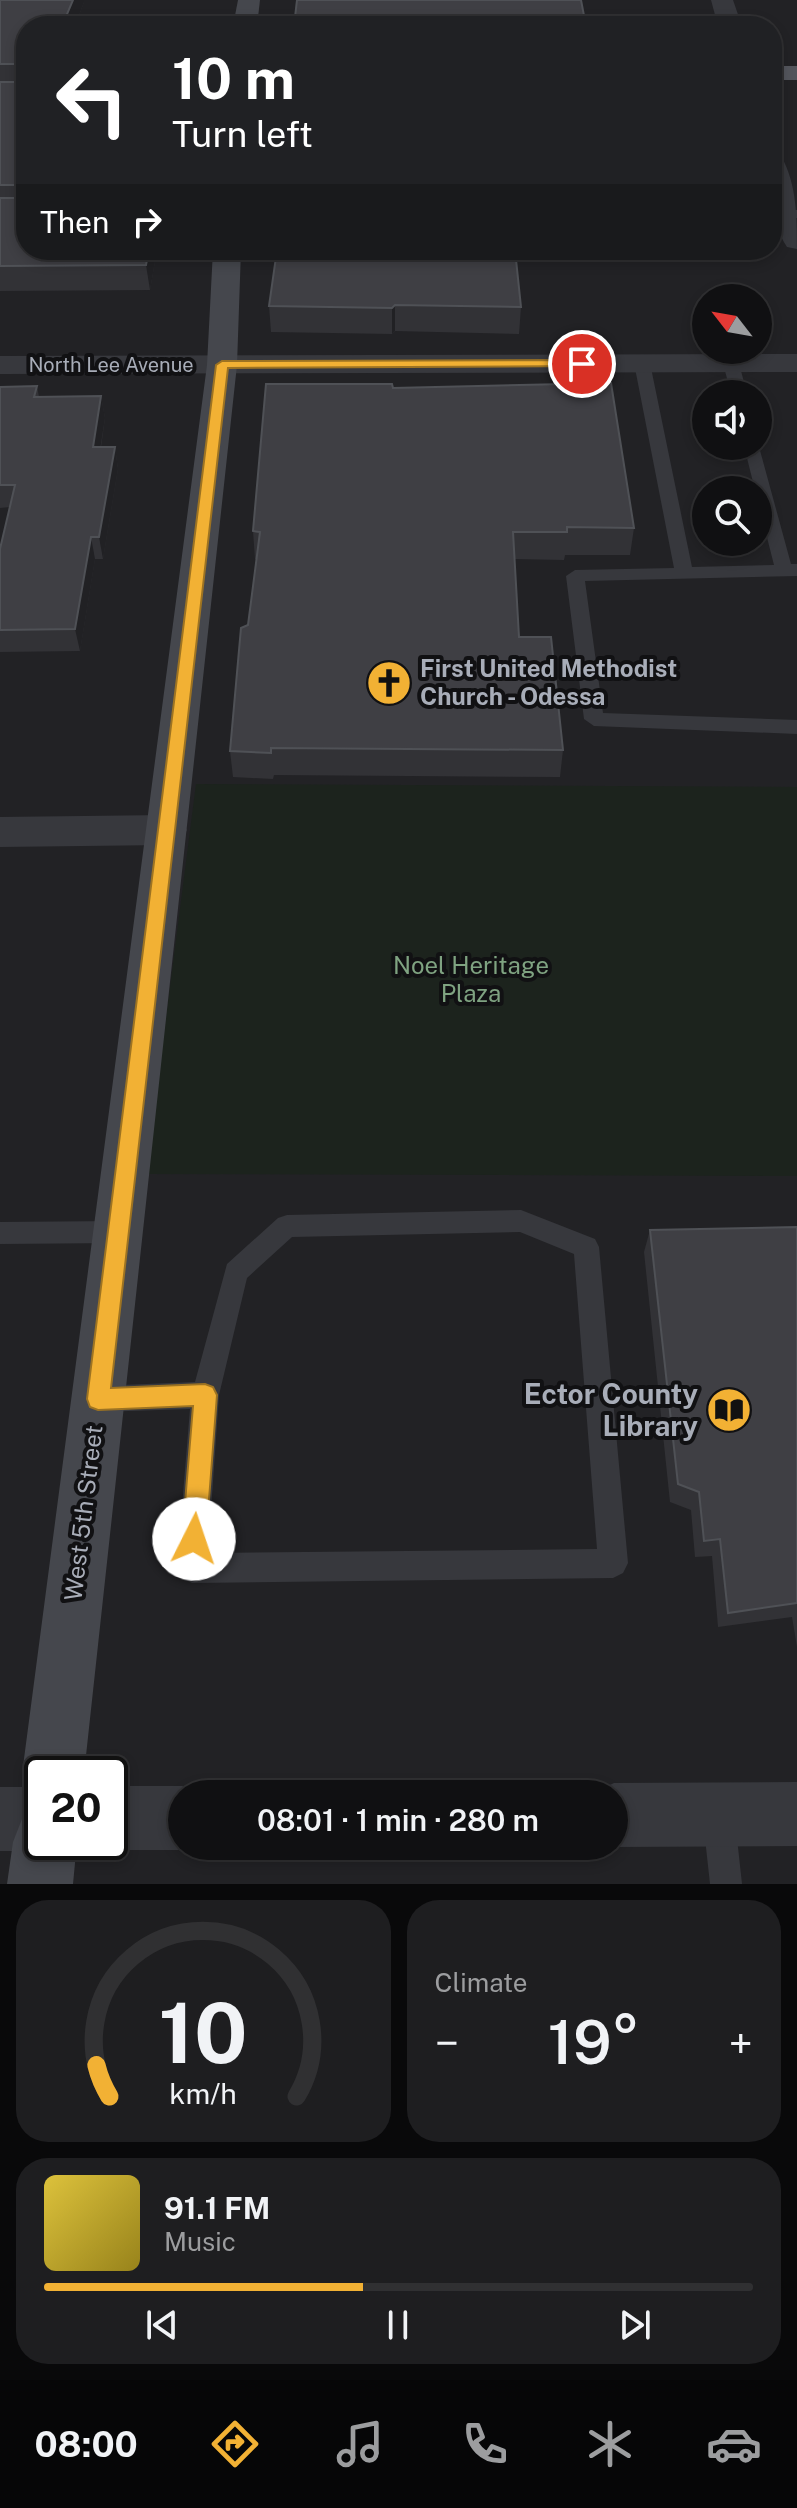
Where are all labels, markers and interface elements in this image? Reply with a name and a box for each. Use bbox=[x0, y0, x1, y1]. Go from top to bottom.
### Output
text: 10 m bbox=[172, 46, 295, 112]
icon: left bbox=[40, 48, 144, 152]
text: Turn left bbox=[172, 113, 313, 155]
icon: right bbox=[125, 200, 169, 244]
text: Then bbox=[40, 204, 109, 240]
north arrow bbox=[692, 284, 772, 364]
map controls bbox=[692, 284, 772, 556]
pin bbox=[548, 330, 616, 398]
icon: arrive bbox=[560, 342, 604, 386]
street label: North Lee Avenue bbox=[28, 353, 194, 377]
button: sound bbox=[692, 380, 772, 460]
button: search bbox=[692, 476, 772, 556]
place label: First United Methodist Church - Odessa bbox=[420, 654, 677, 710]
church icon: First United Methodist Church - Odessa bbox=[365, 659, 413, 707]
park label: Noel Heritage Plaza bbox=[393, 951, 549, 1007]
place label: Ector County Library bbox=[524, 1377, 698, 1442]
library icon: Ector County Library bbox=[705, 1386, 753, 1434]
street label: West 5th Street bbox=[58, 1423, 108, 1602]
position arrow bbox=[152, 1497, 236, 1581]
speed limit sign: 20 bbox=[24, 1756, 128, 1860]
text: 08:01 · 1 min · 280 m bbox=[257, 1802, 539, 1838]
text: Climate bbox=[435, 1967, 528, 1998]
text: 10 bbox=[159, 1984, 248, 2082]
text: 19° bbox=[548, 2007, 640, 2078]
text: − bbox=[435, 2017, 459, 2069]
text: + bbox=[729, 2017, 753, 2069]
text: km/h bbox=[170, 2077, 237, 2110]
text: 91.1 FM bbox=[164, 2190, 270, 2226]
text: Music bbox=[164, 2226, 236, 2257]
icon: previous bbox=[140, 2303, 184, 2347]
icon: pause bbox=[376, 2303, 420, 2347]
icon: next bbox=[613, 2303, 657, 2347]
icon: directions bbox=[207, 2416, 263, 2472]
icon: music bbox=[332, 2416, 388, 2472]
icon: phone bbox=[457, 2416, 513, 2472]
icon: climate bbox=[582, 2416, 638, 2472]
icon: car bbox=[706, 2416, 762, 2472]
text: 08:00 bbox=[34, 2423, 138, 2465]

